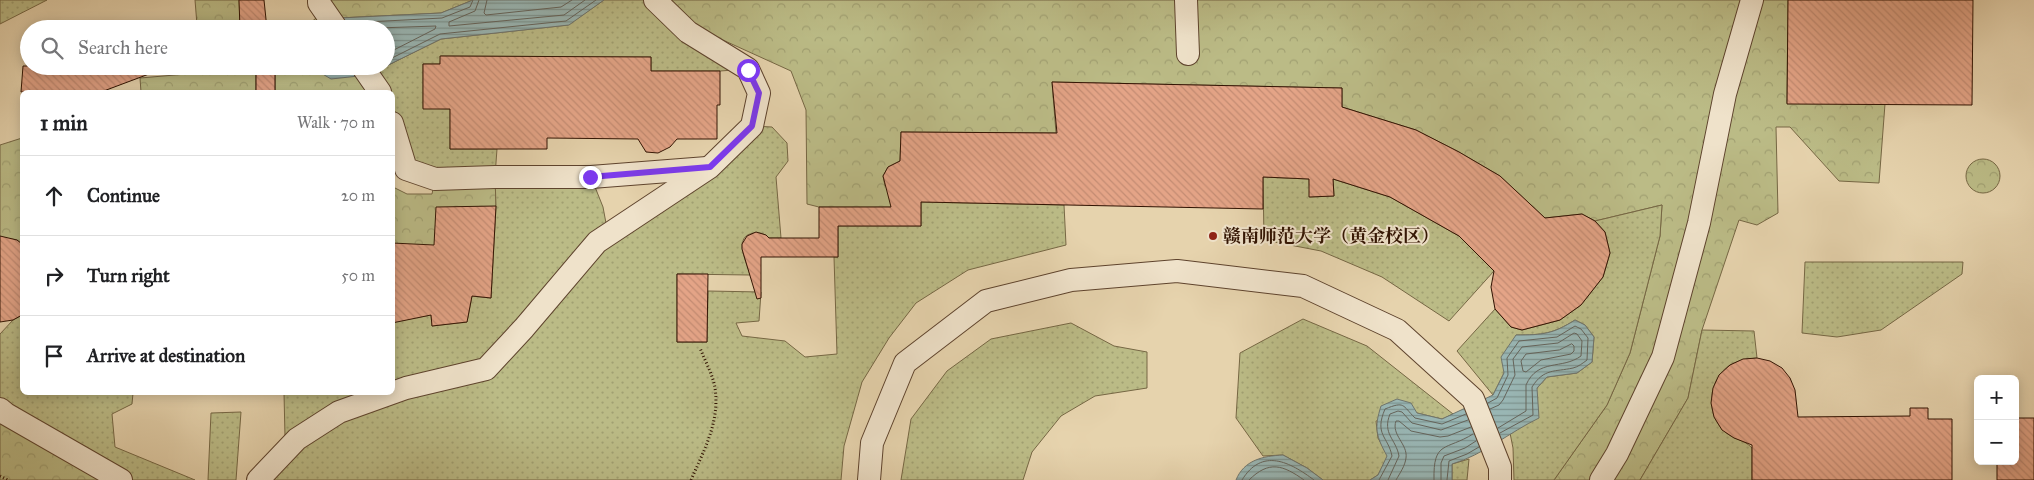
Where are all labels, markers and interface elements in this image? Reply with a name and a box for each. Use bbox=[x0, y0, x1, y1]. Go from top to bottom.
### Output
search box bbox=[20, 20, 395, 75]
icon: search bbox=[38, 34, 66, 62]
text: Search here bbox=[78, 36, 168, 59]
route start bbox=[737, 59, 760, 82]
text: 1 min bbox=[40, 110, 88, 136]
text: Walk · 70 m bbox=[297, 113, 375, 132]
route end bbox=[579, 166, 602, 189]
icon: ahead bbox=[40, 182, 68, 210]
text: Continue bbox=[87, 184, 160, 207]
text: 20 m bbox=[341, 186, 375, 205]
place label: 赣南师范大学（黄金校区） bbox=[1223, 225, 1439, 247]
marker: 赣南师范大学（黄金校区） bbox=[1207, 230, 1219, 242]
icon: right bbox=[40, 262, 68, 290]
text: Turn right bbox=[87, 264, 170, 287]
text: 50 m bbox=[341, 266, 375, 285]
icon: arrive bbox=[40, 342, 68, 370]
text: Arrive at destination bbox=[87, 344, 245, 367]
map controls bbox=[1974, 375, 2019, 465]
button: + bbox=[1974, 375, 2019, 420]
button: − bbox=[1974, 420, 2019, 465]

